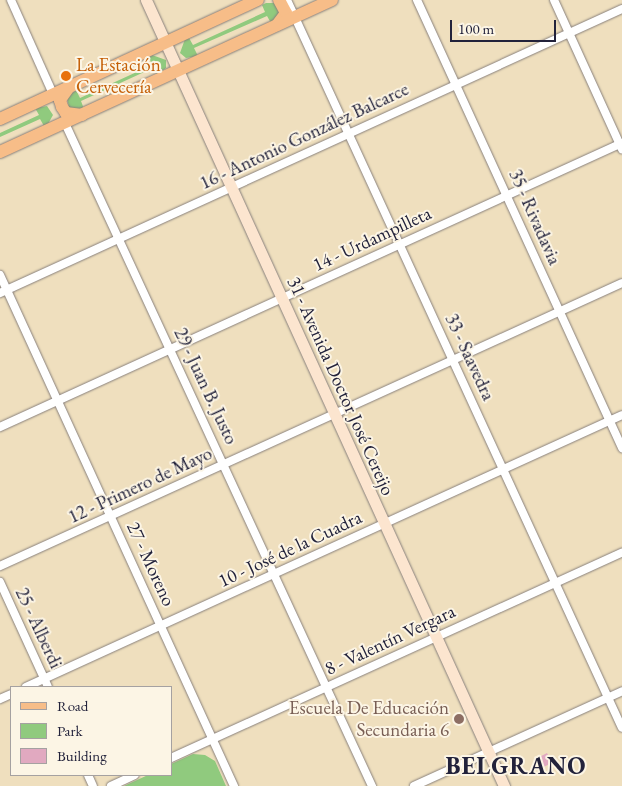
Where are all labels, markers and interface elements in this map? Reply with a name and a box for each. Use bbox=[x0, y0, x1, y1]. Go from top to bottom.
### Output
scale bar bbox=[452, 10, 558, 42]
text: 100 m bbox=[458, 19, 494, 38]
place label: La Estación Cervecería bbox=[76, 54, 161, 98]
marker: La Estación Cervecería bbox=[60, 70, 72, 82]
street label: 16 - Antonio González Balcarce bbox=[196, 78, 412, 194]
street label: 35 - Rivadavia bbox=[504, 166, 566, 268]
street label: 14 - Urdampilleta bbox=[309, 202, 435, 276]
street label: 31 - Avenida Doctor José Cereijo bbox=[282, 273, 400, 499]
street label: 33 - Saavedra bbox=[440, 310, 500, 404]
street label: 29 - Juan B. Justo bbox=[169, 324, 243, 448]
street label: 12 - Primero de Mayo bbox=[64, 442, 216, 528]
street label: 10 - José de la Cuadra bbox=[215, 506, 365, 592]
street label: 27 - Moreno bbox=[122, 518, 180, 610]
street label: 25 - Alberdi bbox=[10, 584, 68, 672]
street label: 8 - Valentín Vergara bbox=[321, 600, 459, 680]
legend bbox=[10, 686, 172, 776]
text: Road bbox=[57, 696, 88, 715]
place label: Escuela De Educación Secundaria 6 bbox=[289, 697, 449, 741]
marker: Escuela De Educación Secundaria 6 bbox=[453, 713, 465, 725]
text: Park bbox=[57, 721, 83, 740]
text: Building bbox=[57, 746, 107, 765]
district label: BELGRANO bbox=[444, 752, 588, 780]

